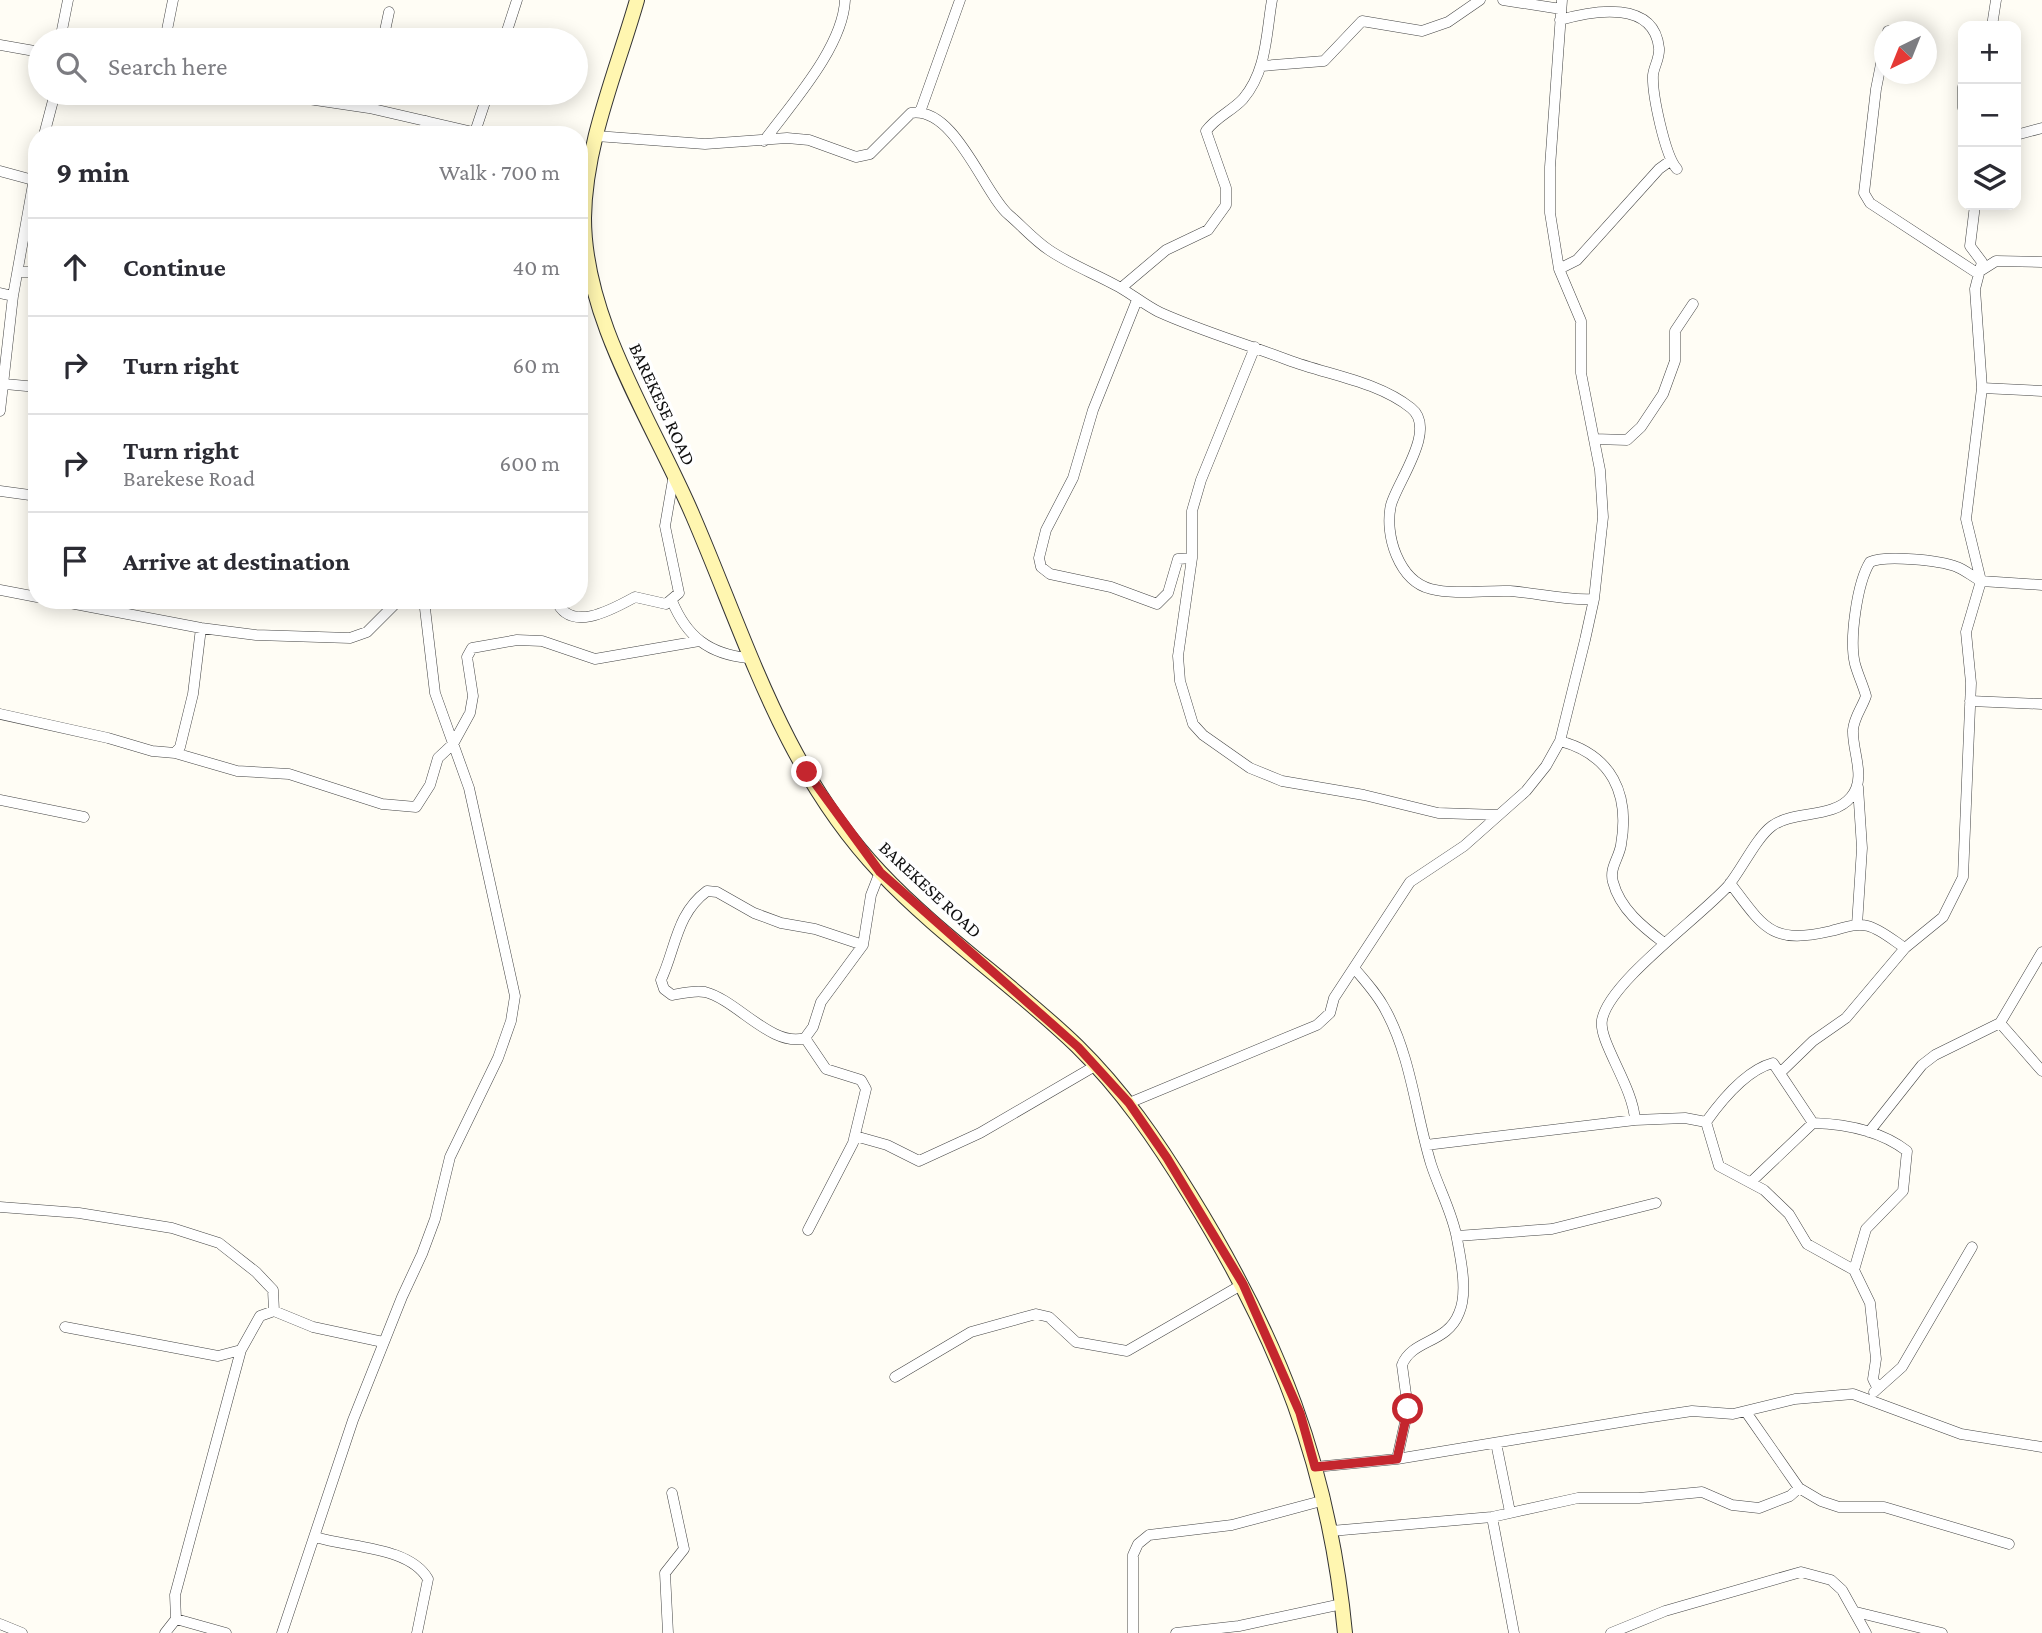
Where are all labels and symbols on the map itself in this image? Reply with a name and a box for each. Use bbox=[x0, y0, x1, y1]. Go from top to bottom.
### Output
north arrow bbox=[1874, 21, 1937, 84]
street label: BAREKESE ROAD bbox=[625, 340, 700, 469]
route end bbox=[791, 756, 822, 787]
street label: BAREKESE ROAD bbox=[875, 837, 986, 942]
route start bbox=[1392, 1393, 1423, 1424]

